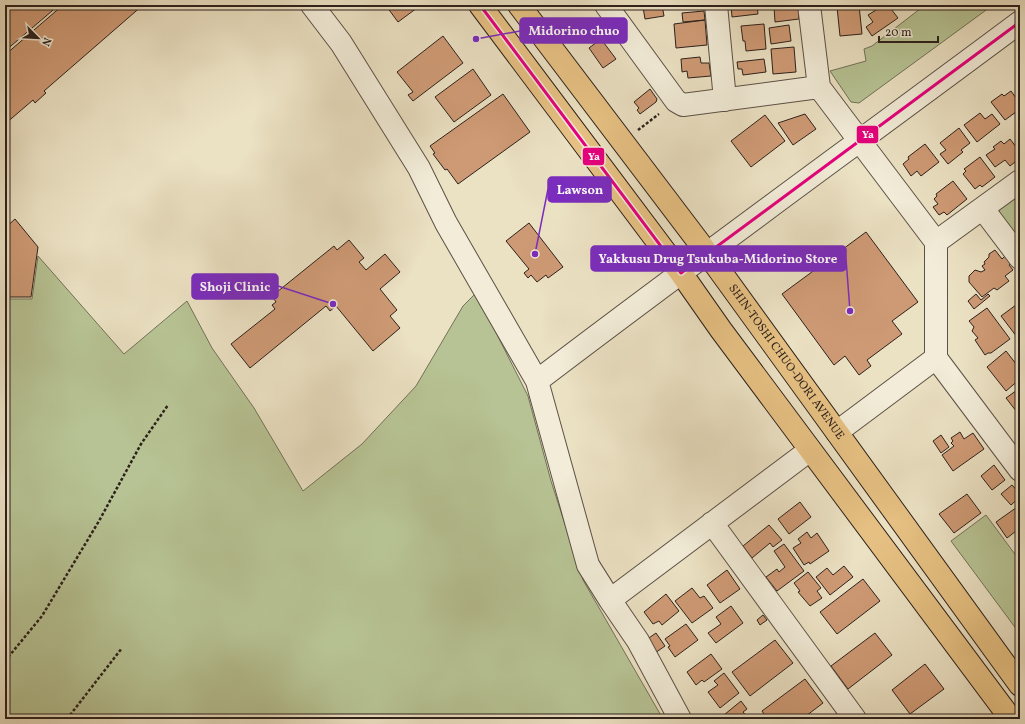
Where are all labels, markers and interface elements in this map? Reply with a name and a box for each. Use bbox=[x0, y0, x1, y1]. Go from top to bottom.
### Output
north arrow bbox=[18, 18, 58, 58]
callout: Midorino chuo bbox=[520, 18, 627, 43]
scale bar bbox=[879, 18, 938, 44]
text: Midorino chuo bbox=[529, 23, 619, 41]
text: 20 m bbox=[885, 25, 912, 41]
text: N bbox=[37, 35, 54, 48]
line badge: Ya bbox=[856, 125, 879, 144]
text: Ya bbox=[862, 128, 874, 143]
line badge: Ya bbox=[582, 147, 605, 166]
text: Ya bbox=[588, 150, 600, 165]
callout: Lawson bbox=[548, 177, 611, 202]
text: Lawson bbox=[557, 182, 604, 200]
callout: Yakkusu Drug Tsukuba-Midorino Store bbox=[591, 246, 846, 271]
text: Yakkusu Drug Tsukuba-Midorino Store bbox=[599, 251, 838, 269]
callout: Shoji Clinic bbox=[192, 274, 278, 299]
text: Shoji Clinic bbox=[200, 279, 270, 297]
street label: SHIN-TOSHI CHUO-DORI AVENUE bbox=[724, 281, 848, 443]

